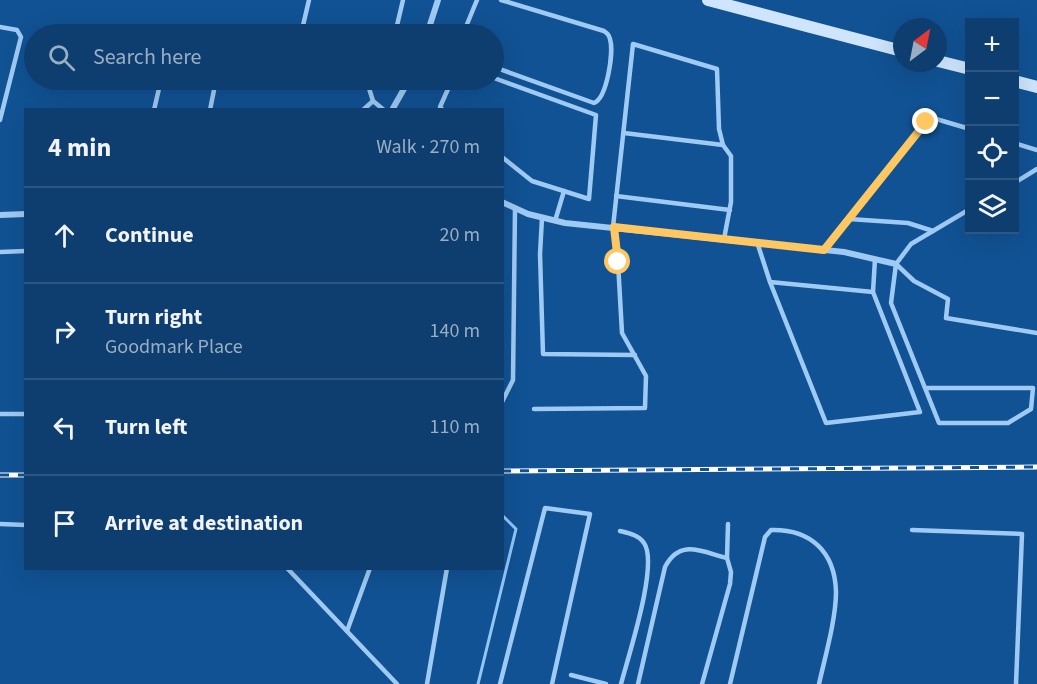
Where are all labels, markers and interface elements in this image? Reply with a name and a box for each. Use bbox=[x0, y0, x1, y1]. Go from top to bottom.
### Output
north arrow bbox=[893, 18, 947, 72]
map controls bbox=[965, 18, 1019, 234]
button: + bbox=[965, 18, 1019, 72]
search box bbox=[24, 24, 504, 90]
icon: search bbox=[45, 41, 78, 74]
text: Search here bbox=[93, 41, 201, 73]
button: − bbox=[965, 72, 1019, 126]
route end bbox=[912, 108, 938, 134]
button: locate bbox=[965, 126, 1019, 180]
text: 4 min bbox=[48, 129, 111, 166]
text: Walk · 270 m bbox=[376, 133, 480, 161]
button: layers bbox=[965, 180, 1019, 234]
icon: ahead bbox=[48, 219, 81, 252]
text: Continue bbox=[105, 219, 194, 251]
text: 20 m bbox=[440, 221, 480, 249]
route start bbox=[604, 248, 630, 274]
text: Turn right bbox=[105, 301, 202, 333]
icon: right bbox=[48, 315, 81, 348]
text: 140 m bbox=[430, 317, 480, 345]
text: Goodmark Place bbox=[105, 333, 243, 361]
icon: left bbox=[48, 411, 81, 444]
text: Turn left bbox=[105, 411, 187, 443]
text: 110 m bbox=[430, 413, 480, 441]
icon: arrive bbox=[48, 507, 81, 540]
text: Arrive at destination bbox=[105, 507, 303, 539]

